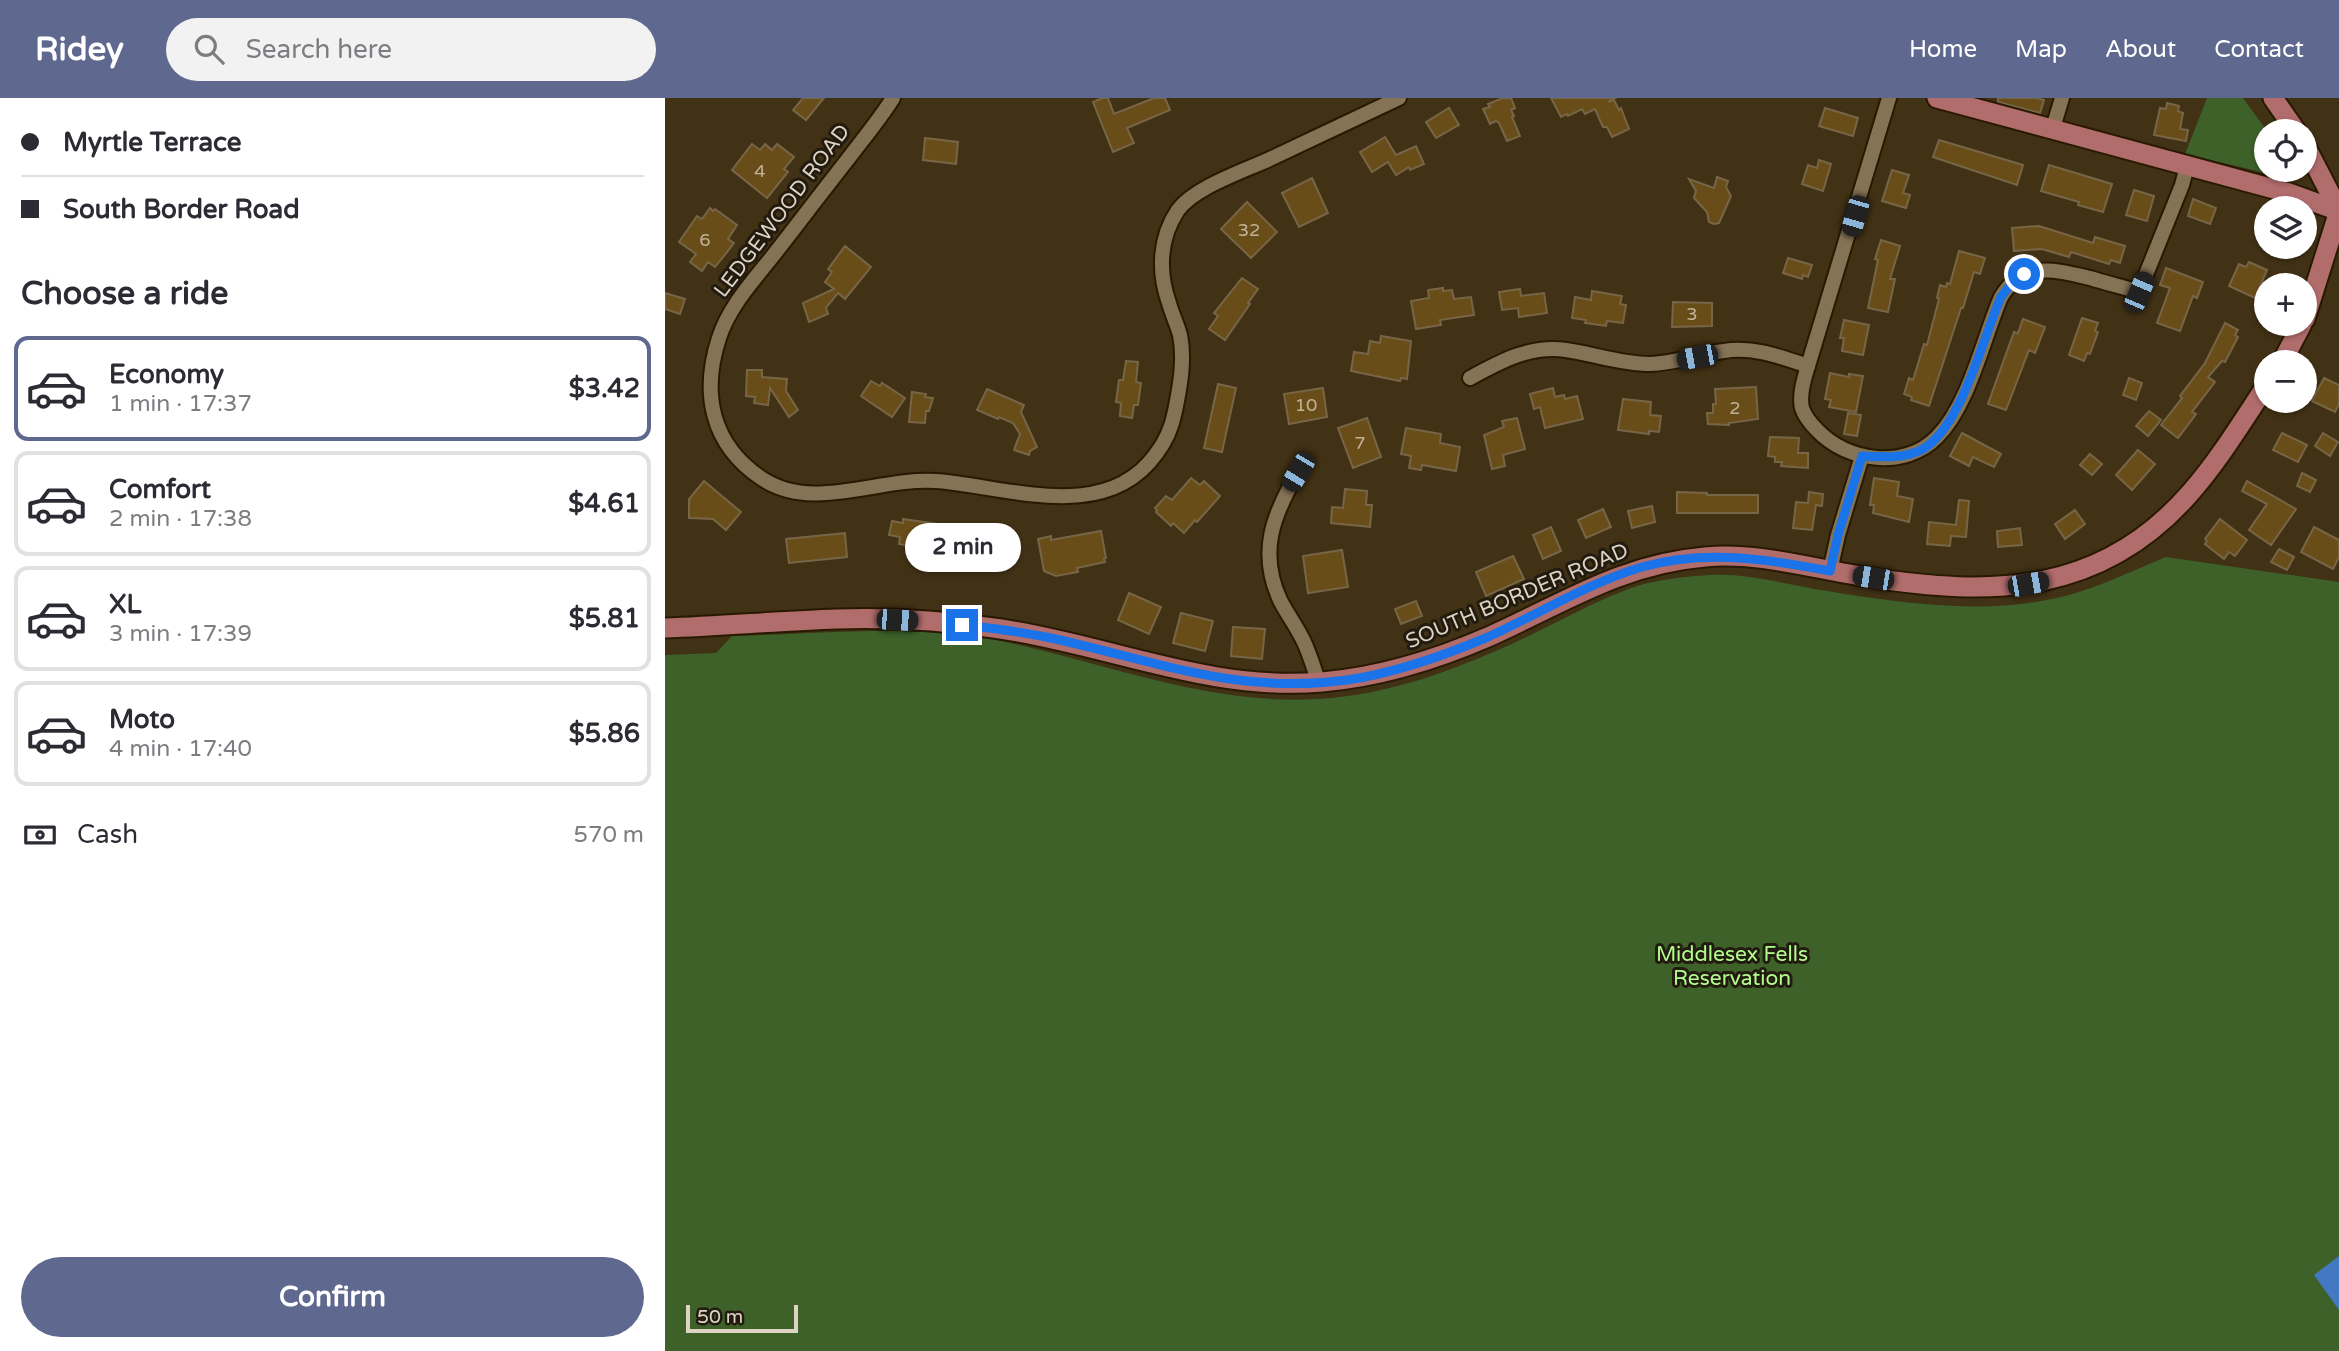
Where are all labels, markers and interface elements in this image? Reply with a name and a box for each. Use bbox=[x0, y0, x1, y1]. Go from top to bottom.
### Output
search box bbox=[166, 18, 656, 81]
text: Ridey bbox=[35, 30, 124, 69]
icon: search bbox=[190, 30, 228, 68]
text: Search here bbox=[246, 34, 392, 65]
text: Home bbox=[1909, 35, 1977, 64]
text: Map bbox=[2015, 35, 2067, 64]
text: About bbox=[2105, 35, 2176, 64]
text: Contact bbox=[2214, 35, 2304, 64]
map controls bbox=[2254, 119, 2317, 413]
button: locate bbox=[2254, 119, 2317, 182]
street label: LEDGEWOOD ROAD bbox=[709, 120, 855, 302]
text: Myrtle Terrace bbox=[63, 127, 242, 158]
house number: 4 bbox=[754, 160, 766, 182]
car bbox=[1840, 193, 1871, 239]
text: South Border Road bbox=[63, 194, 300, 225]
button: layers bbox=[2254, 196, 2317, 259]
house number: 32 bbox=[1238, 219, 1260, 241]
house number: 6 bbox=[699, 229, 711, 251]
route start bbox=[2008, 258, 2040, 290]
car bbox=[2122, 269, 2157, 315]
button: + bbox=[2254, 273, 2317, 336]
text: Choose a ride bbox=[21, 275, 228, 313]
house number: 3 bbox=[1686, 303, 1698, 325]
car bbox=[1675, 343, 1720, 371]
button: − bbox=[2254, 350, 2317, 413]
icon: car bbox=[25, 357, 88, 420]
text: Economy bbox=[109, 359, 224, 390]
text: $3.42 bbox=[569, 373, 640, 404]
text: 1 min · 17:37 bbox=[109, 390, 252, 418]
house number: 10 bbox=[1295, 394, 1317, 416]
house number: 2 bbox=[1729, 397, 1741, 419]
house number: 7 bbox=[1354, 432, 1366, 454]
car bbox=[1279, 449, 1318, 495]
icon: car bbox=[25, 472, 88, 535]
text: Comfort bbox=[109, 474, 211, 505]
text: $4.61 bbox=[568, 488, 640, 519]
text: 2 min · 17:38 bbox=[109, 505, 252, 533]
callout: 2 min bbox=[904, 524, 1020, 573]
text: 2 min bbox=[932, 533, 994, 561]
street label: SOUTH BORDER ROAD bbox=[1402, 538, 1632, 654]
car bbox=[1851, 564, 1896, 592]
car bbox=[2006, 570, 2051, 598]
icon: car bbox=[25, 587, 88, 650]
text: XL bbox=[109, 589, 141, 620]
text: $5.81 bbox=[569, 603, 640, 634]
car bbox=[876, 608, 919, 632]
route end bbox=[946, 609, 978, 641]
text: 3 min · 17:39 bbox=[109, 620, 252, 648]
icon: car bbox=[25, 702, 88, 765]
text: Moto bbox=[109, 704, 175, 735]
text: $5.86 bbox=[569, 718, 640, 749]
text: 4 min · 17:40 bbox=[109, 735, 252, 763]
icon: cash bbox=[21, 816, 59, 854]
text: Cash bbox=[77, 819, 138, 850]
text: 570 m bbox=[574, 821, 644, 849]
park label: Middlesex Fells Reservation bbox=[1656, 942, 1808, 991]
button: Confirm bbox=[21, 1257, 644, 1337]
scale bar bbox=[686, 1302, 798, 1334]
text: 50 m bbox=[697, 1306, 743, 1328]

